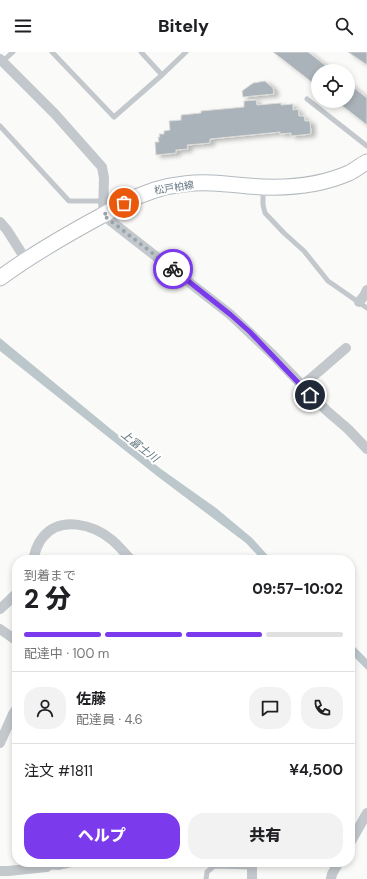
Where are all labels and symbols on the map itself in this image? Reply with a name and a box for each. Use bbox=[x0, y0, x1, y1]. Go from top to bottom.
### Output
street label: 松戸柏線 bbox=[153, 178, 195, 197]
pin bbox=[107, 186, 141, 220]
courier bbox=[153, 249, 193, 289]
pin bbox=[293, 378, 327, 412]
water label: 上富士川 bbox=[118, 427, 162, 466]

